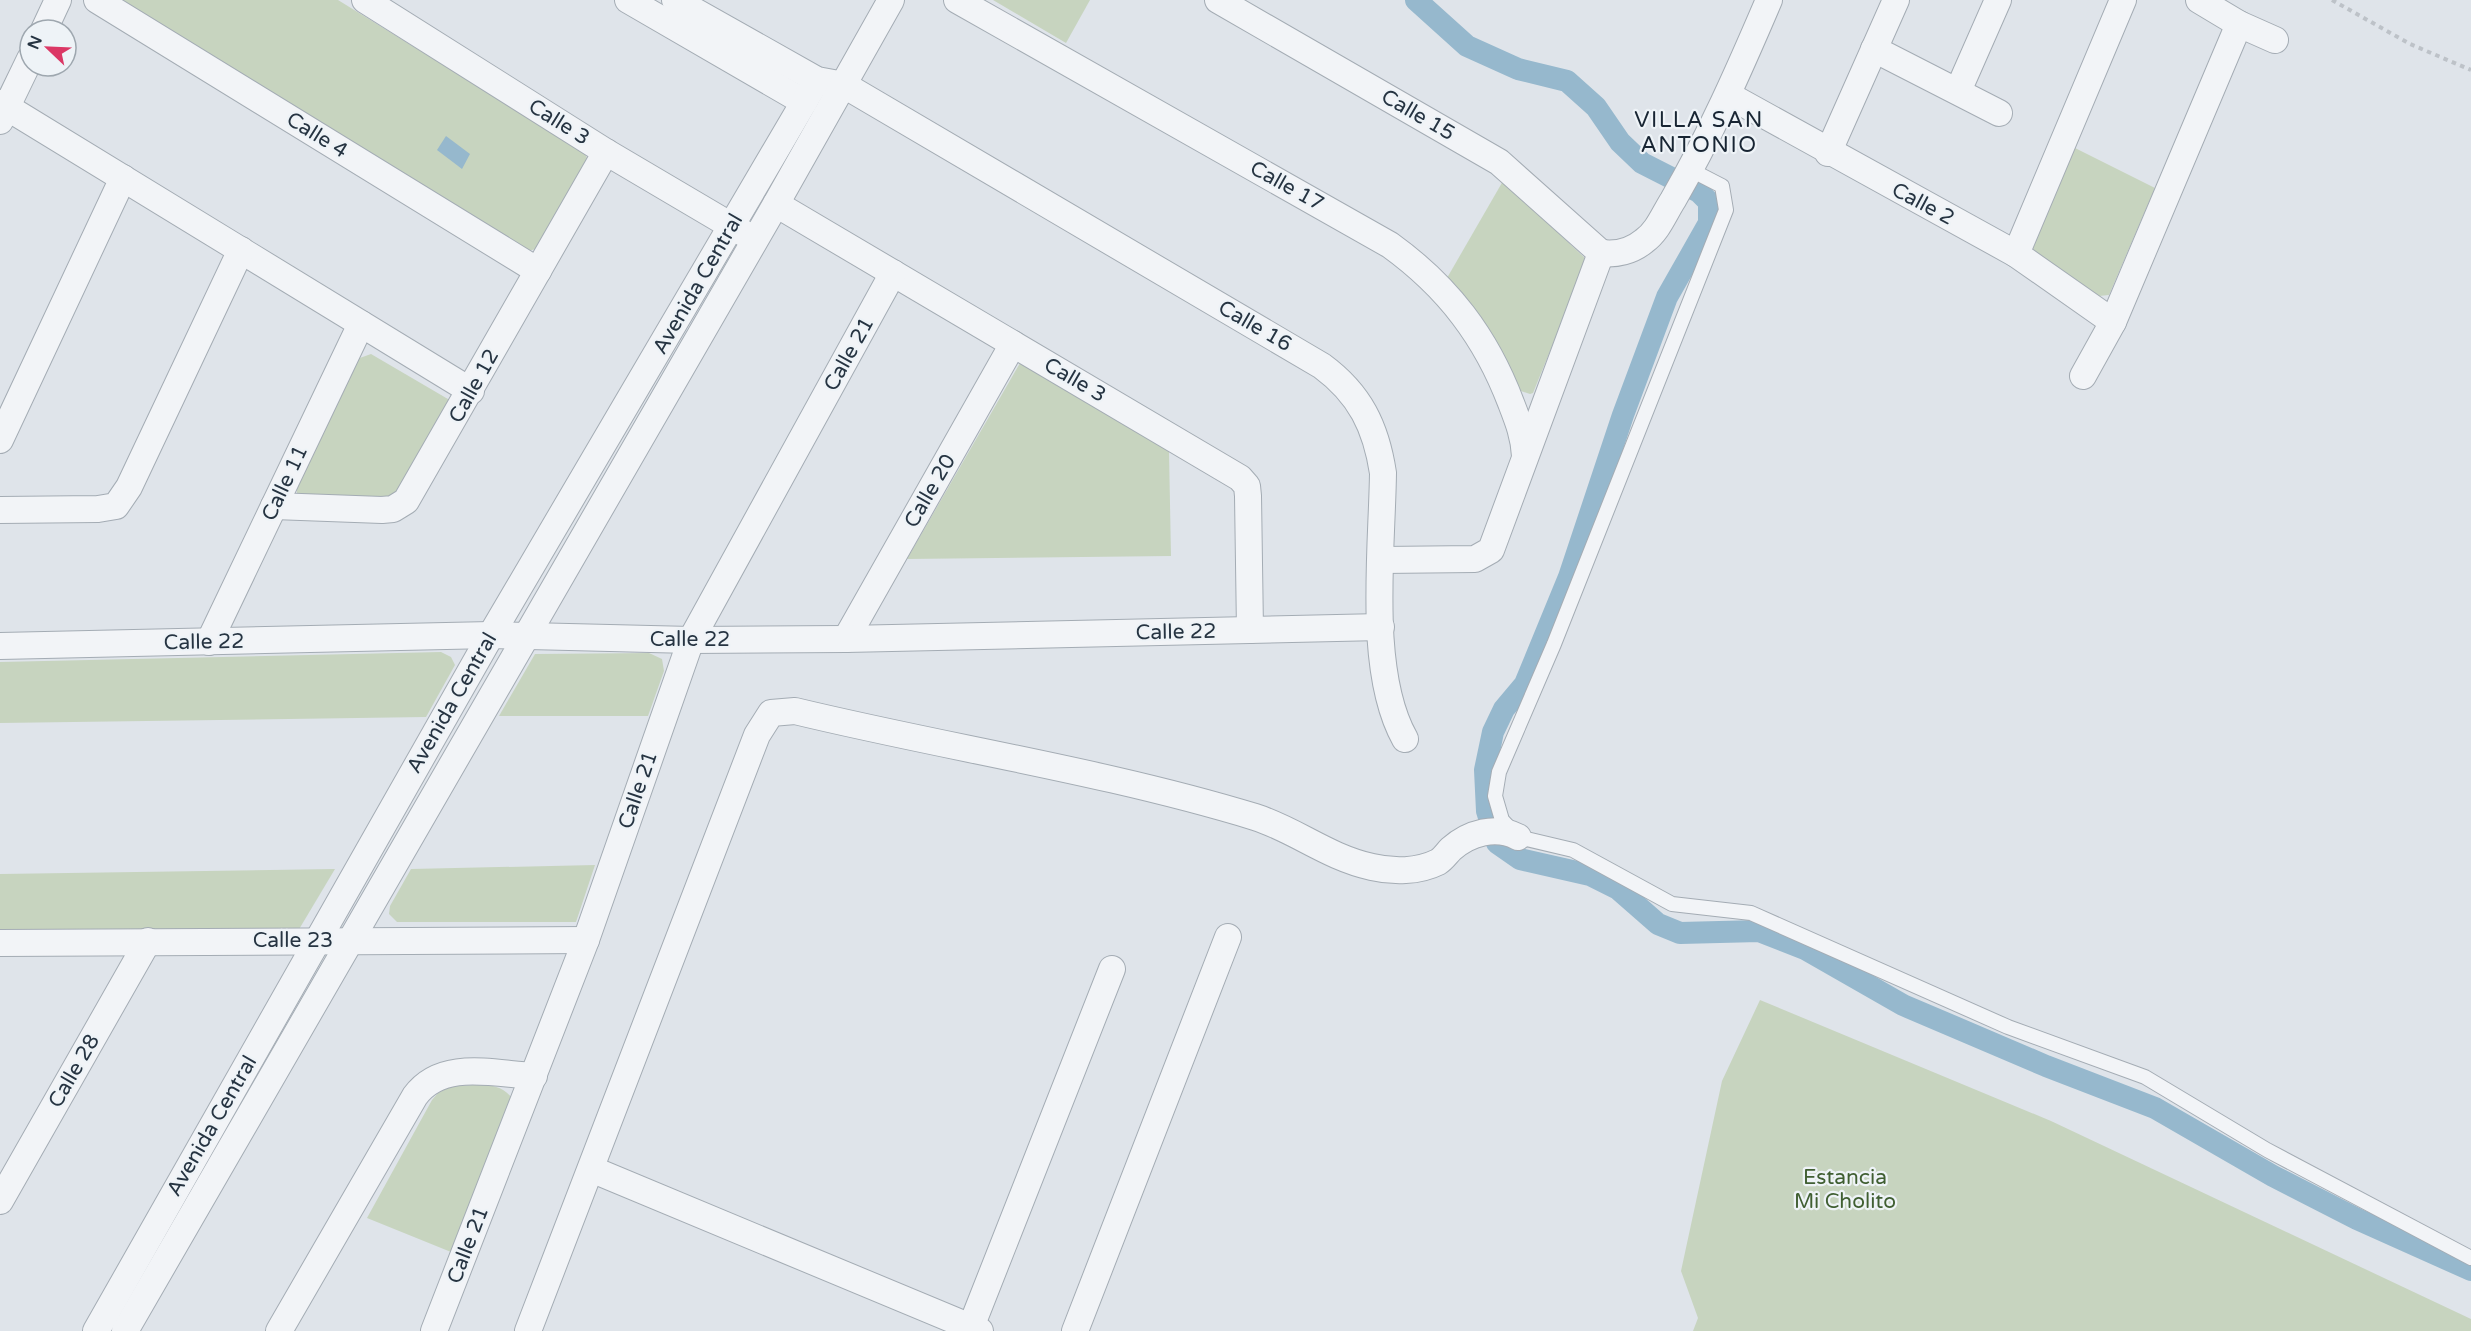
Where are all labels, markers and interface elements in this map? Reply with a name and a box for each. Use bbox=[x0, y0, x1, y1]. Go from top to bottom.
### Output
north arrow bbox=[18, 18, 78, 78]
text: N bbox=[23, 33, 47, 52]
street label: Calle 15 bbox=[1377, 84, 1459, 146]
street label: Calle 3 bbox=[524, 94, 594, 150]
street label: Calle 4 bbox=[282, 107, 352, 163]
district label: VILLA SAN ANTONIO bbox=[1634, 107, 1764, 158]
street label: Calle 17 bbox=[1246, 156, 1328, 216]
street label: Calle 2 bbox=[1887, 177, 1959, 231]
street label: Avenida Central bbox=[648, 209, 748, 359]
street label: Calle 16 bbox=[1214, 295, 1296, 357]
street label: Calle 21 bbox=[819, 313, 879, 395]
street label: Calle 12 bbox=[444, 345, 504, 427]
street label: Calle 3 bbox=[1040, 352, 1110, 408]
street label: Calle 11 bbox=[257, 441, 313, 525]
street label: Calle 20 bbox=[899, 450, 961, 532]
street label: Calle 22 bbox=[1135, 619, 1217, 645]
street label: Calle 22 bbox=[650, 627, 730, 652]
street label: Avenida Central bbox=[402, 628, 502, 778]
street label: Calle 22 bbox=[163, 629, 245, 655]
street label: Calle 21 bbox=[613, 748, 663, 832]
street label: Calle 23 bbox=[253, 928, 333, 953]
street label: Calle 28 bbox=[43, 1030, 105, 1112]
street label: Avenida Central bbox=[162, 1051, 262, 1201]
park label: Estancia Mi Cholito bbox=[1794, 1165, 1896, 1214]
street label: Calle 21 bbox=[442, 1203, 494, 1287]

